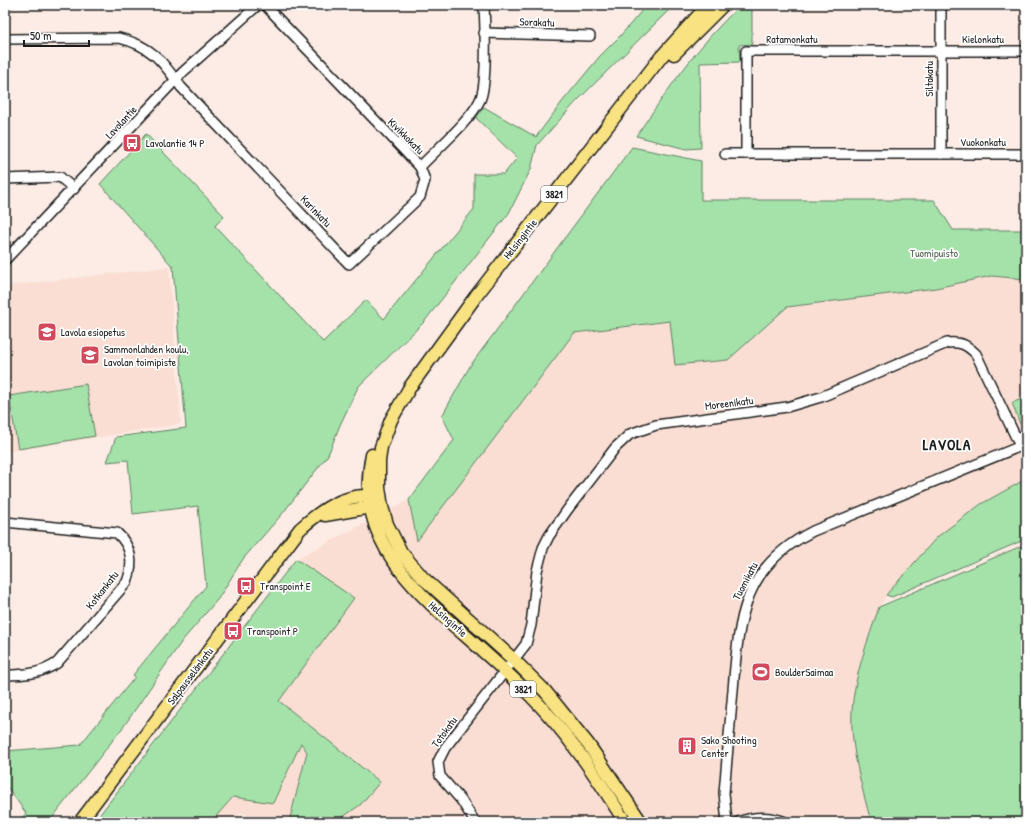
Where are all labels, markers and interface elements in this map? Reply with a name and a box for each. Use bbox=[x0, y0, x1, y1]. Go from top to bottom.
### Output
street label: Sorakatu bbox=[519, 14, 555, 30]
scale bar bbox=[24, 22, 89, 48]
text: 50 m bbox=[30, 27, 51, 44]
street label: Ratamonkatu bbox=[766, 32, 818, 46]
street label: Kielonkatu bbox=[962, 32, 1005, 46]
street label: Siltakatu bbox=[922, 61, 936, 97]
street label: Lavolantie bbox=[102, 102, 140, 141]
street label: Kivikkokatu bbox=[385, 115, 428, 158]
bus stop icon: Lavolantie 14 P bbox=[121, 132, 143, 154]
street label: Vuokonkatu bbox=[960, 135, 1007, 149]
place label: Lavolantie 14 P bbox=[146, 136, 205, 150]
road number: 3821 bbox=[541, 186, 567, 202]
street label: Karinkatu bbox=[297, 192, 335, 230]
street label: Helsingintie bbox=[500, 216, 540, 262]
park label: Tuomipuisto bbox=[910, 246, 959, 260]
school or university icon: Lavola esiopetus bbox=[36, 321, 58, 343]
place label: Lavola esiopetus bbox=[61, 325, 125, 339]
place label: Sammonlahden koulu, Lavolan toimipiste bbox=[104, 342, 189, 369]
school or university icon: Sammonlahden koulu, Lavolan toimipiste bbox=[79, 344, 101, 366]
street label: Moreenikatu bbox=[704, 393, 754, 413]
district label: LAVOLA bbox=[923, 434, 971, 455]
street label: Tuomikatu bbox=[729, 559, 761, 602]
street label: Kotkankatu bbox=[83, 568, 122, 612]
bus stop icon: Transpoint E bbox=[235, 575, 257, 597]
place label: Transpoint E bbox=[260, 579, 311, 593]
street label: Helsingintie bbox=[426, 598, 471, 640]
bus stop icon: Transpoint P bbox=[222, 620, 244, 642]
place label: Transpoint P bbox=[247, 624, 298, 638]
street label: Salpausselänkatu bbox=[164, 644, 216, 707]
sports icon: BoulderSaimaa bbox=[750, 661, 772, 683]
place label: BoulderSaimaa bbox=[775, 665, 834, 679]
road number: 3821 bbox=[510, 681, 536, 697]
street label: Totokatu bbox=[428, 713, 460, 750]
place label: Sako Shooting Center bbox=[701, 733, 757, 760]
building icon: Sako Shooting Center bbox=[676, 735, 698, 757]

